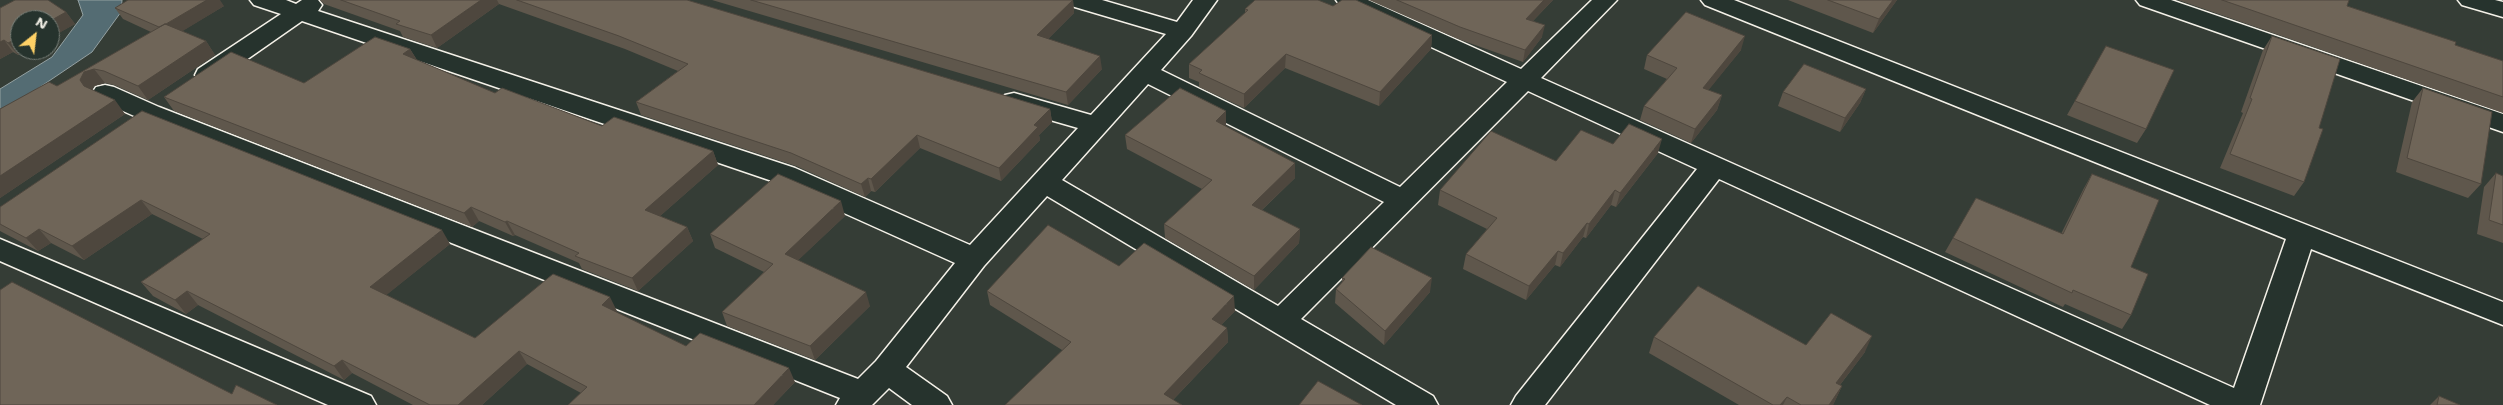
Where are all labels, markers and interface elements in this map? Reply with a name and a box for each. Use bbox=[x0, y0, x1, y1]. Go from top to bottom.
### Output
north arrow bbox=[10, 10, 60, 60]
text: N bbox=[33, 12, 51, 33]

